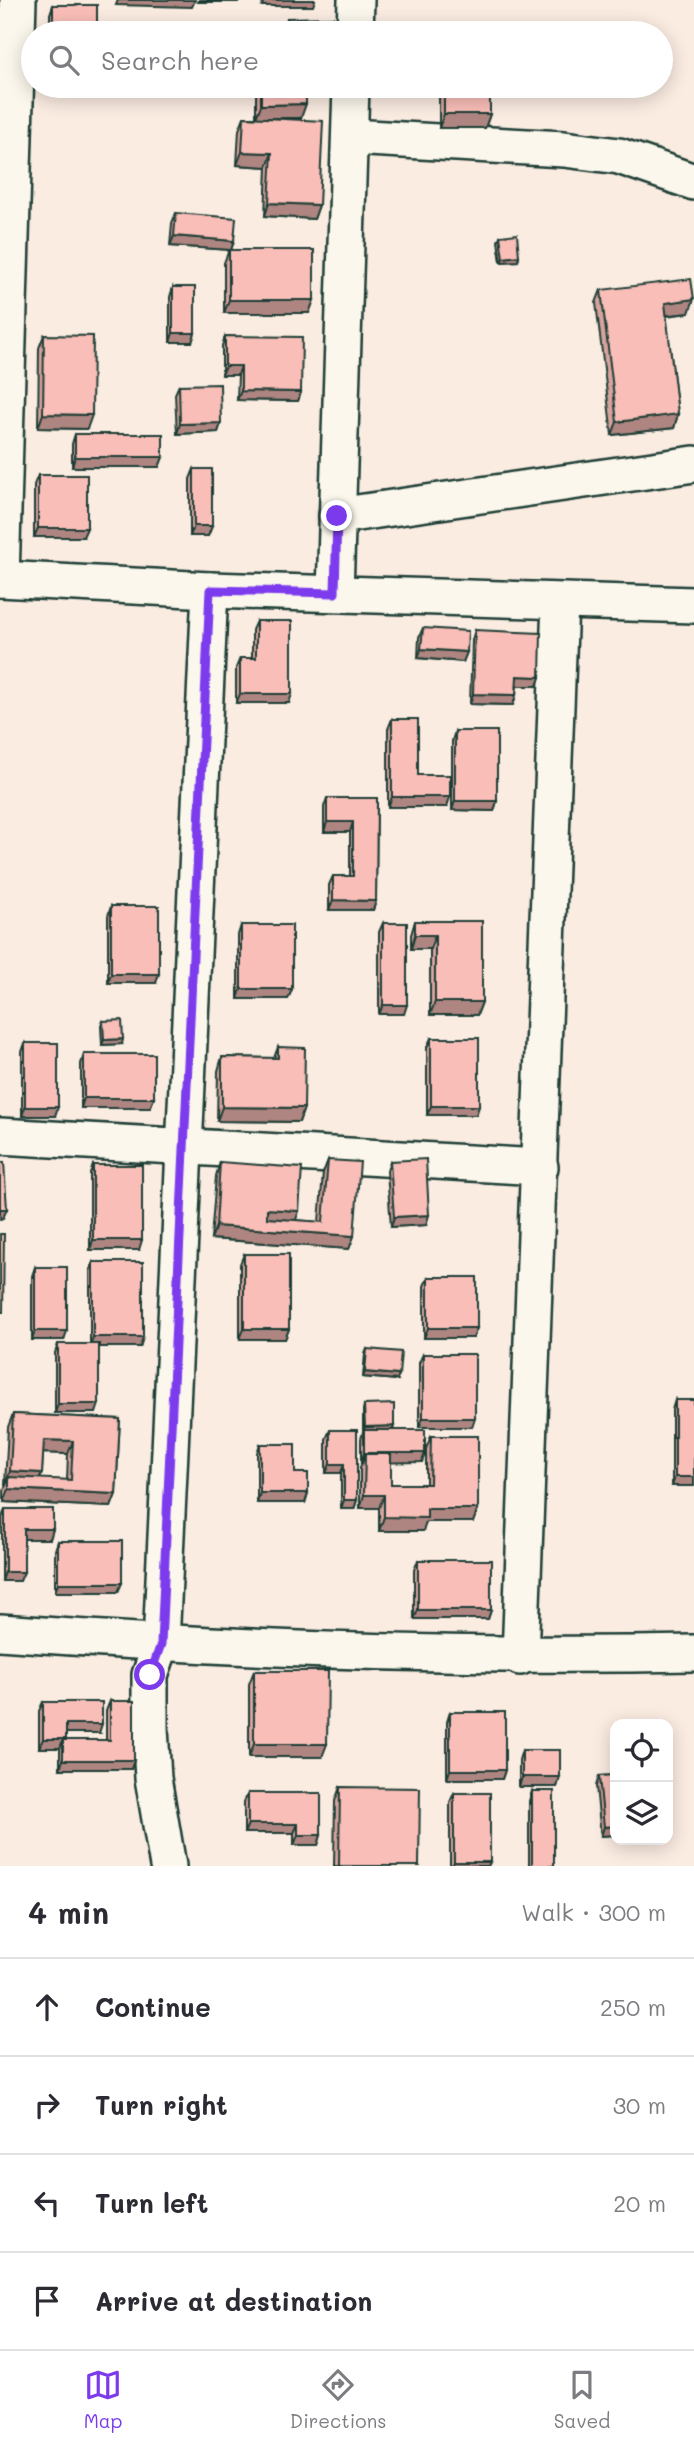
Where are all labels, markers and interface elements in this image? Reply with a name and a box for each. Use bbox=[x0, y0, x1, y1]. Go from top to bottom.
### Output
search box bbox=[21, 21, 673, 98]
icon: search bbox=[45, 41, 83, 79]
text: Search here bbox=[101, 43, 259, 77]
route end bbox=[321, 500, 352, 531]
route start bbox=[134, 1659, 165, 1690]
map controls bbox=[610, 1719, 673, 1845]
button: locate bbox=[610, 1719, 673, 1782]
button: layers bbox=[610, 1782, 673, 1845]
text: 4 min bbox=[28, 1892, 109, 1932]
text: Walk · 300 m bbox=[521, 1897, 666, 1927]
icon: ahead bbox=[28, 1988, 66, 2026]
text: Continue bbox=[95, 1990, 211, 2024]
text: 250 m bbox=[600, 1992, 666, 2022]
icon: right bbox=[28, 2086, 66, 2124]
text: Turn right bbox=[95, 2088, 228, 2122]
text: 30 m bbox=[613, 2090, 666, 2120]
icon: left bbox=[28, 2184, 66, 2222]
text: Turn left bbox=[95, 2186, 208, 2220]
text: 20 m bbox=[613, 2188, 666, 2218]
icon: arrive bbox=[28, 2282, 66, 2320]
text: Arrive at destination bbox=[95, 2284, 372, 2318]
tab: Map bbox=[84, 2366, 122, 2433]
tab: Directions bbox=[290, 2366, 386, 2433]
tab: Saved bbox=[554, 2366, 610, 2433]

